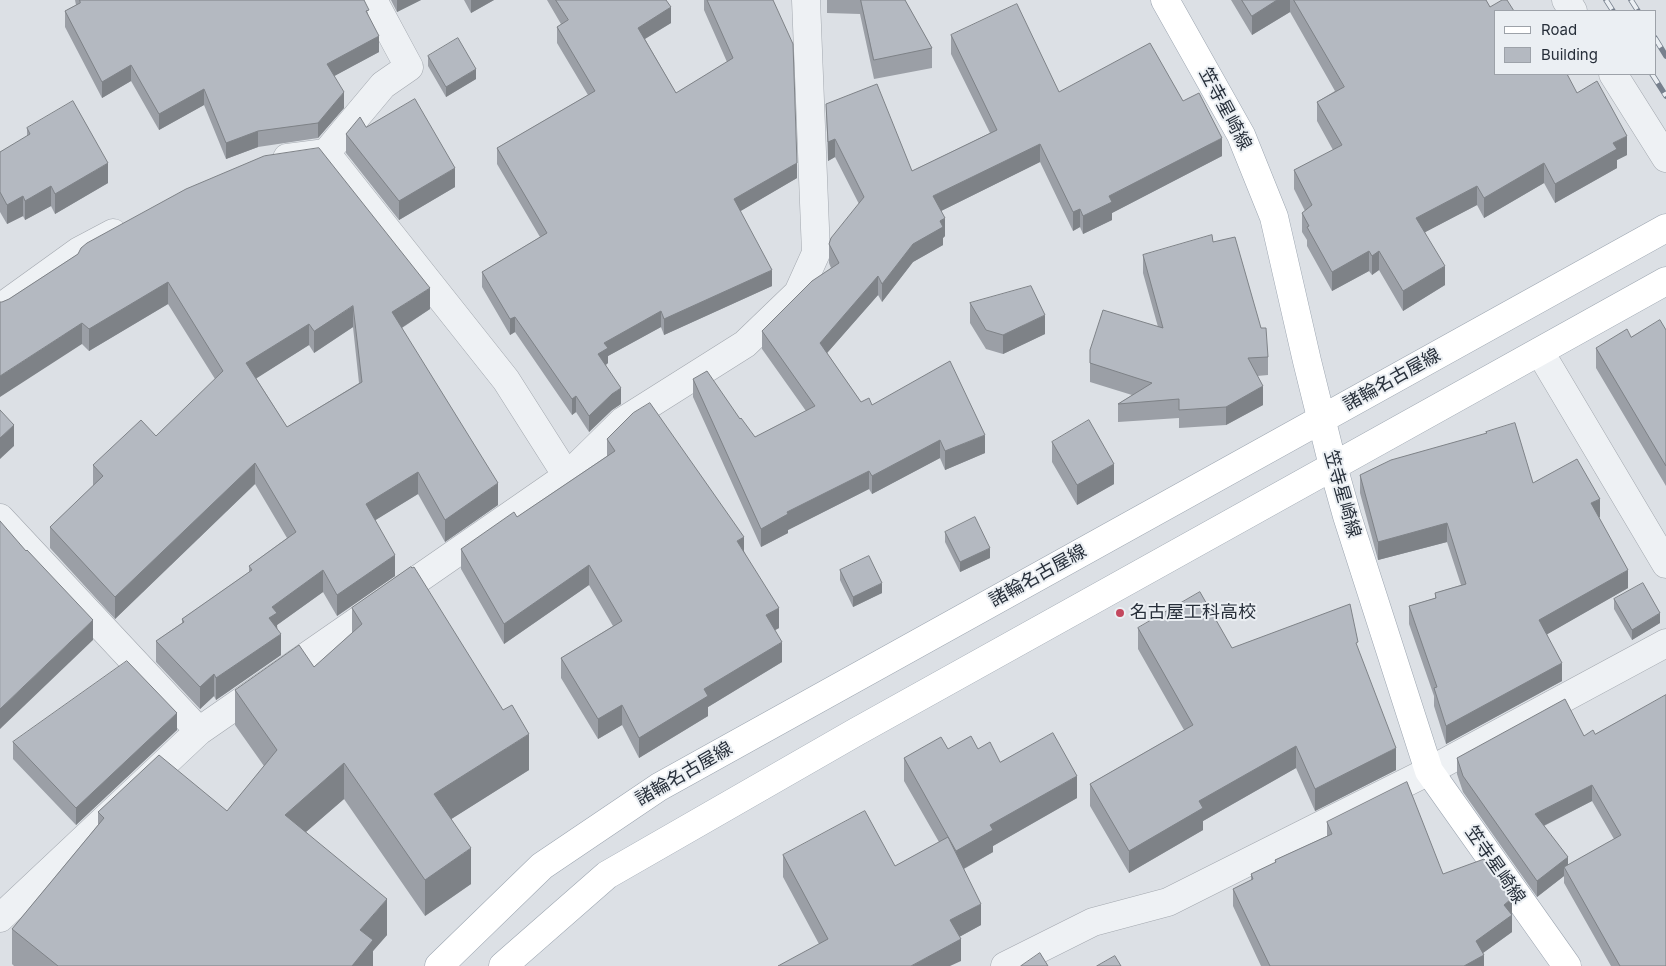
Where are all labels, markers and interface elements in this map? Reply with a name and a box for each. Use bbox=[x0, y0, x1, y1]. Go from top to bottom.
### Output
legend bbox=[1494, 10, 1656, 75]
text: Road bbox=[1541, 20, 1577, 39]
text: Building bbox=[1541, 45, 1598, 64]
street label: 笠寺星崎線 bbox=[1194, 64, 1256, 154]
street label: 諸輪名古屋線 bbox=[1340, 344, 1444, 416]
street label: 笠寺星崎線 bbox=[1319, 448, 1365, 540]
street label: 諸輪名古屋線 bbox=[986, 540, 1090, 612]
place label: 名古屋工科高校 bbox=[1130, 602, 1256, 624]
marker: 名古屋工科高校 bbox=[1114, 607, 1126, 619]
street label: 諸輪名古屋線 bbox=[632, 738, 736, 810]
street label: 笠寺星崎線 bbox=[1460, 822, 1530, 908]

